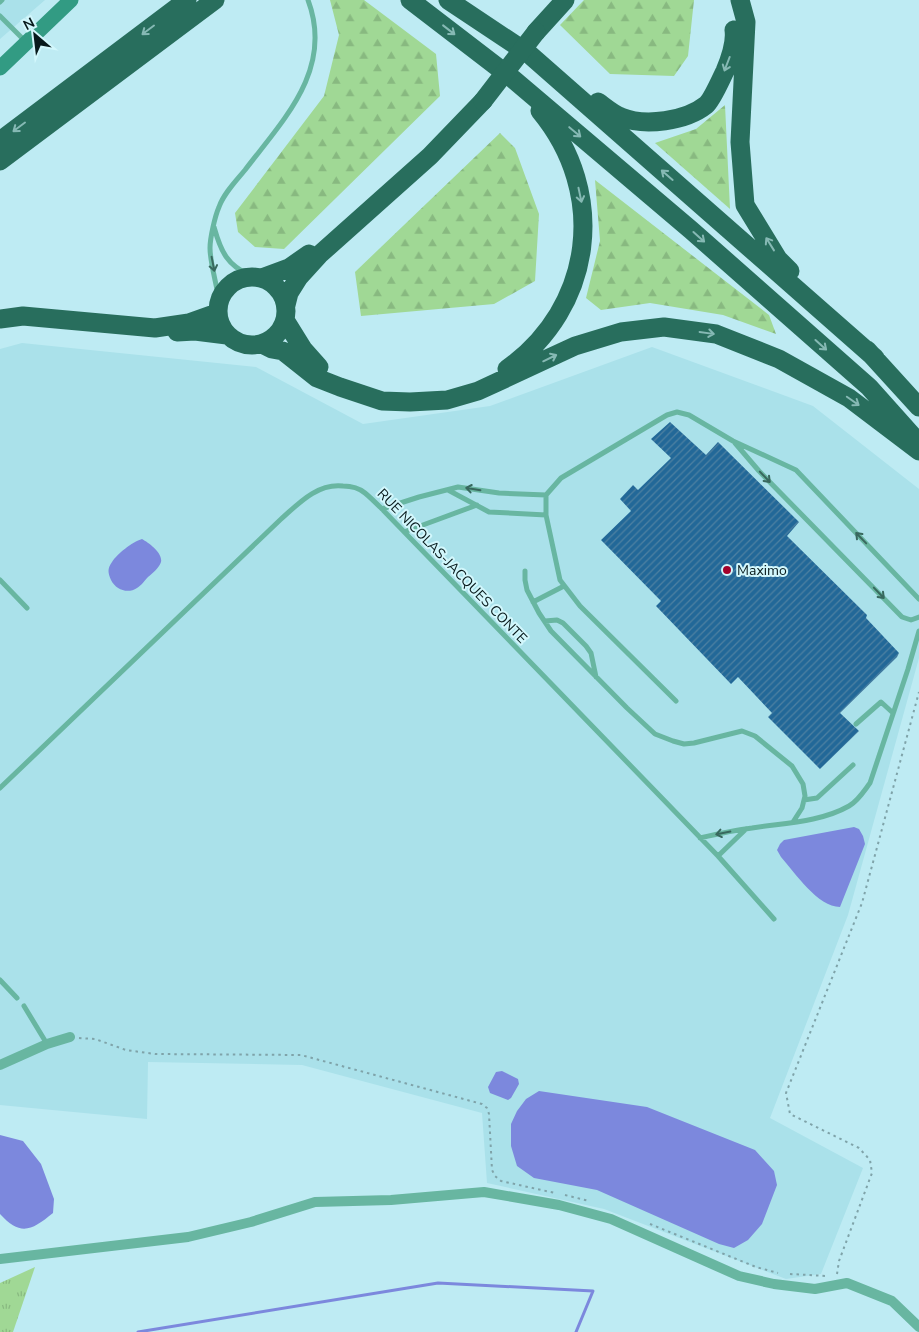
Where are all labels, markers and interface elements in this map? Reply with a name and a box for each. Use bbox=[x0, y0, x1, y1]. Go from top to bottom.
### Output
north arrow bbox=[10, 10, 60, 60]
text: N bbox=[20, 13, 38, 35]
one-way arrow bbox=[142, 24, 155, 35]
one-way arrow bbox=[442, 24, 455, 35]
one-way arrow bbox=[722, 56, 732, 71]
one-way arrow bbox=[13, 122, 26, 133]
one-way arrow bbox=[569, 126, 582, 137]
one-way arrow bbox=[661, 170, 674, 181]
one-way arrow bbox=[576, 187, 586, 203]
one-way arrow bbox=[693, 231, 706, 243]
one-way arrow bbox=[764, 238, 774, 252]
one-way arrow bbox=[208, 255, 218, 271]
one-way arrow bbox=[698, 328, 714, 338]
one-way arrow bbox=[814, 339, 827, 351]
one-way arrow bbox=[542, 353, 557, 363]
one-way arrow bbox=[846, 396, 860, 406]
one-way arrow bbox=[759, 471, 772, 483]
street label: RUE NICOLAS-JACQUES CONTE bbox=[373, 484, 531, 648]
one-way arrow bbox=[466, 484, 482, 494]
one-way arrow bbox=[855, 532, 867, 544]
place label: Maximo bbox=[737, 561, 787, 580]
marker: Maximo bbox=[721, 564, 733, 576]
one-way arrow bbox=[873, 587, 885, 600]
one-way arrow bbox=[715, 829, 731, 838]

